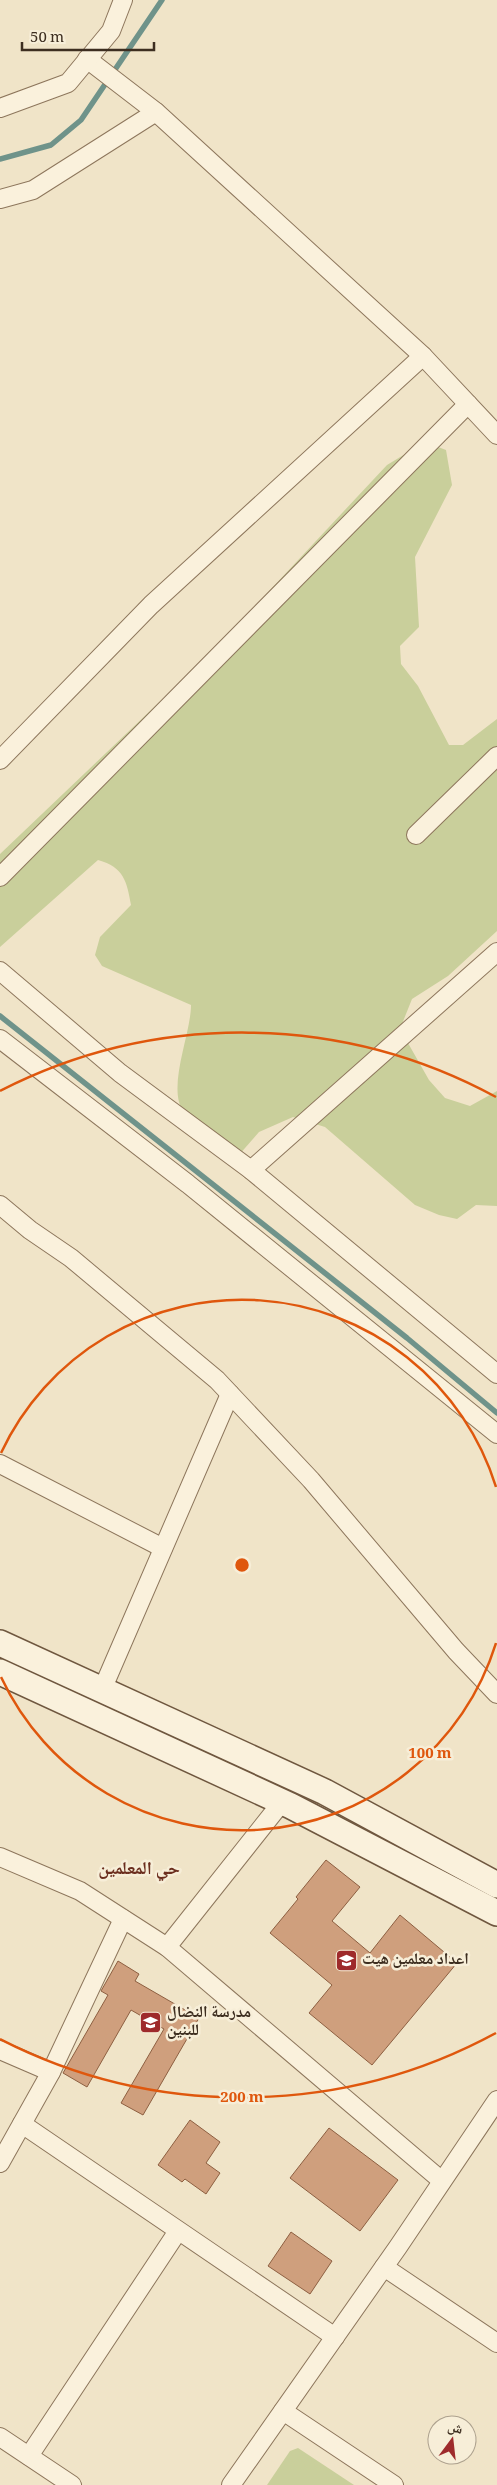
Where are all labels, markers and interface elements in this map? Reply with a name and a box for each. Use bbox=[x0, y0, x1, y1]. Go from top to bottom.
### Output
scale bar bbox=[22, 20, 155, 52]
text: 50 m bbox=[30, 26, 64, 52]
centre of rings bbox=[233, 1556, 251, 1574]
text: 100 m bbox=[408, 1742, 452, 1768]
district label: حي المعلمين bbox=[98, 1855, 180, 1885]
place label: اعداد معلمين هيت bbox=[362, 1947, 469, 1974]
school or university icon: اعداد معلمين هيت bbox=[334, 1948, 358, 1972]
place label: مدرسة النضال للبنين bbox=[167, 2000, 251, 2045]
school or university icon: مدرسة النضال للبنين bbox=[139, 2010, 163, 2034]
text: 200 m bbox=[220, 2086, 264, 2112]
north arrow bbox=[427, 2415, 477, 2465]
text: ش bbox=[445, 2416, 465, 2443]

